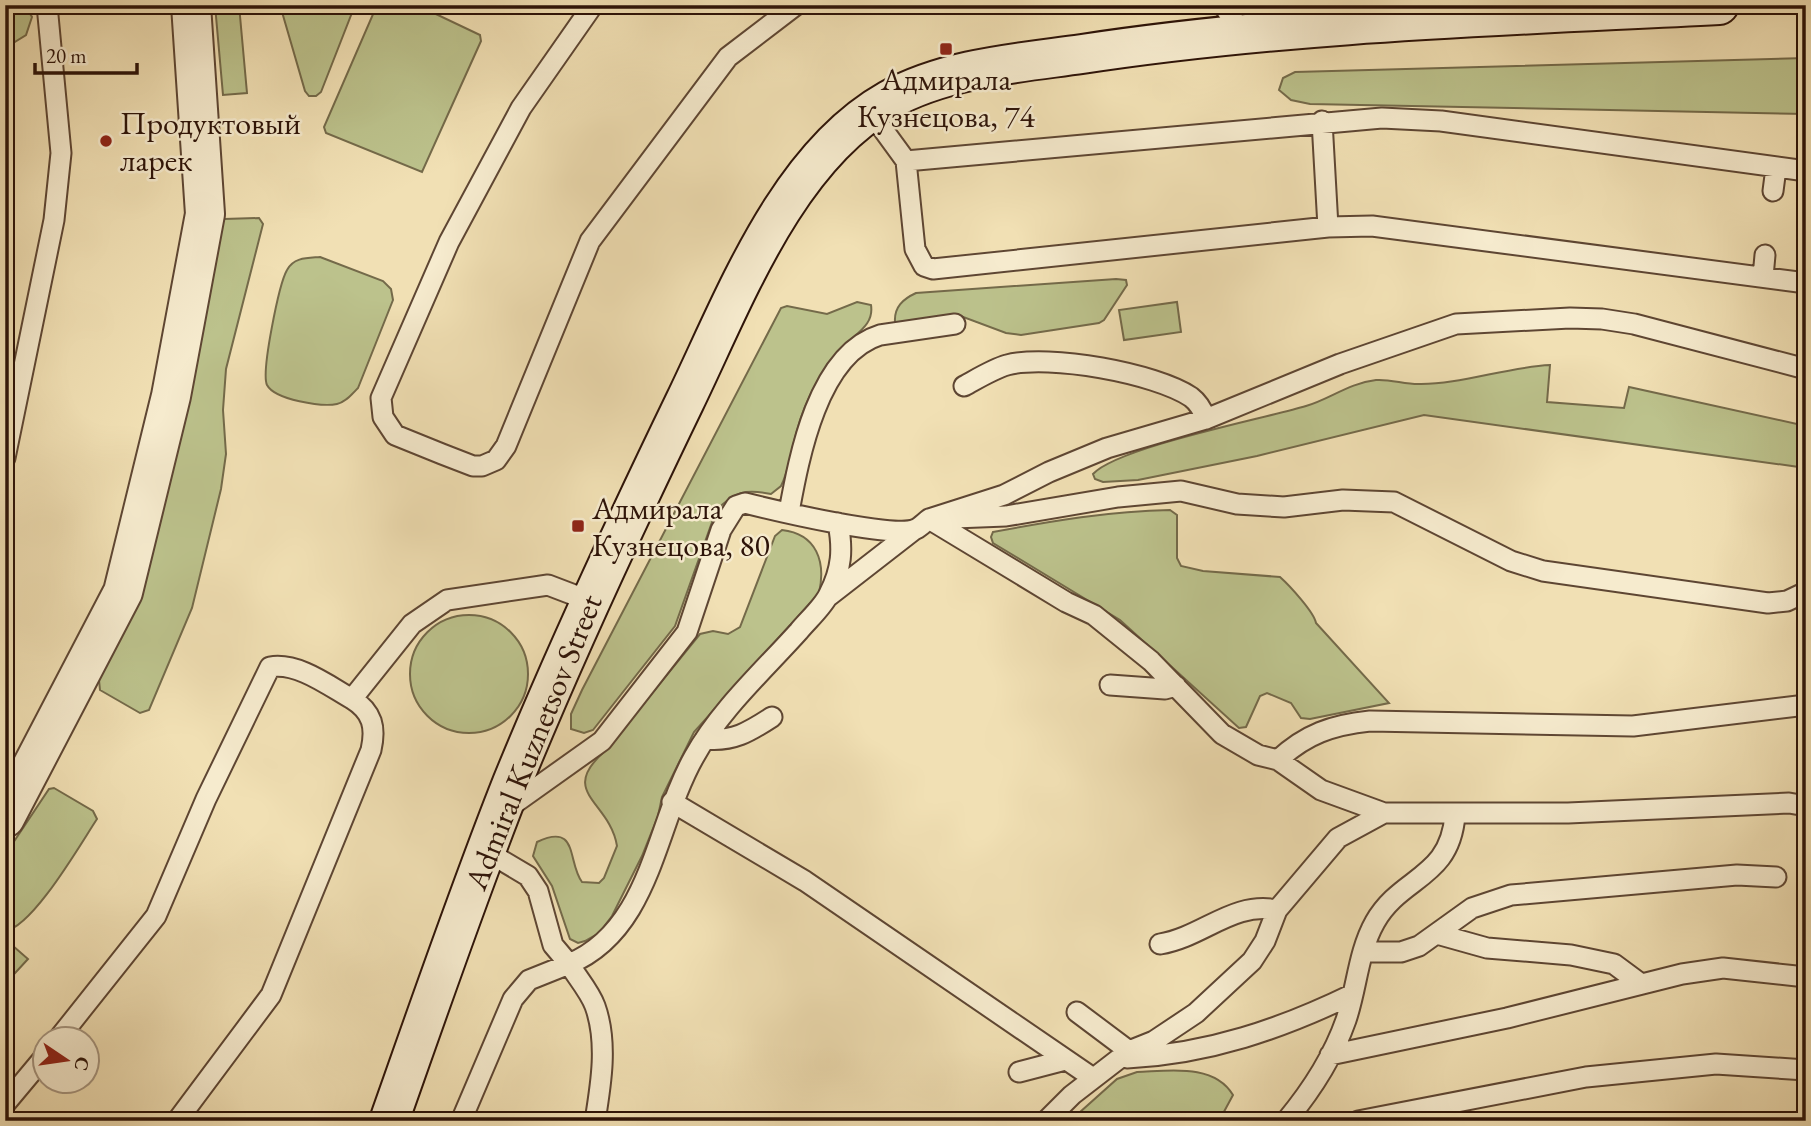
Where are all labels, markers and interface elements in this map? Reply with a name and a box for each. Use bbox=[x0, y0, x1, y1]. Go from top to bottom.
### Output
scale bar bbox=[35, 32, 136, 76]
marker: Адмирала Кузнецова, 74 bbox=[938, 41, 954, 57]
text: 20 m bbox=[46, 42, 87, 69]
place label: Адмирала Кузнецова, 74 bbox=[857, 58, 1036, 137]
place label: Продуктовый ларек bbox=[120, 102, 301, 181]
marker: Продуктовый ларек bbox=[98, 133, 114, 149]
place label: Адмирала Кузнецова, 80 bbox=[591, 487, 770, 566]
marker: Адмирала Кузнецова, 80 bbox=[570, 518, 586, 534]
street label: Admiral Kuznetsov Street bbox=[454, 588, 612, 897]
north arrow bbox=[32, 1024, 102, 1094]
text: С bbox=[68, 1054, 96, 1073]

